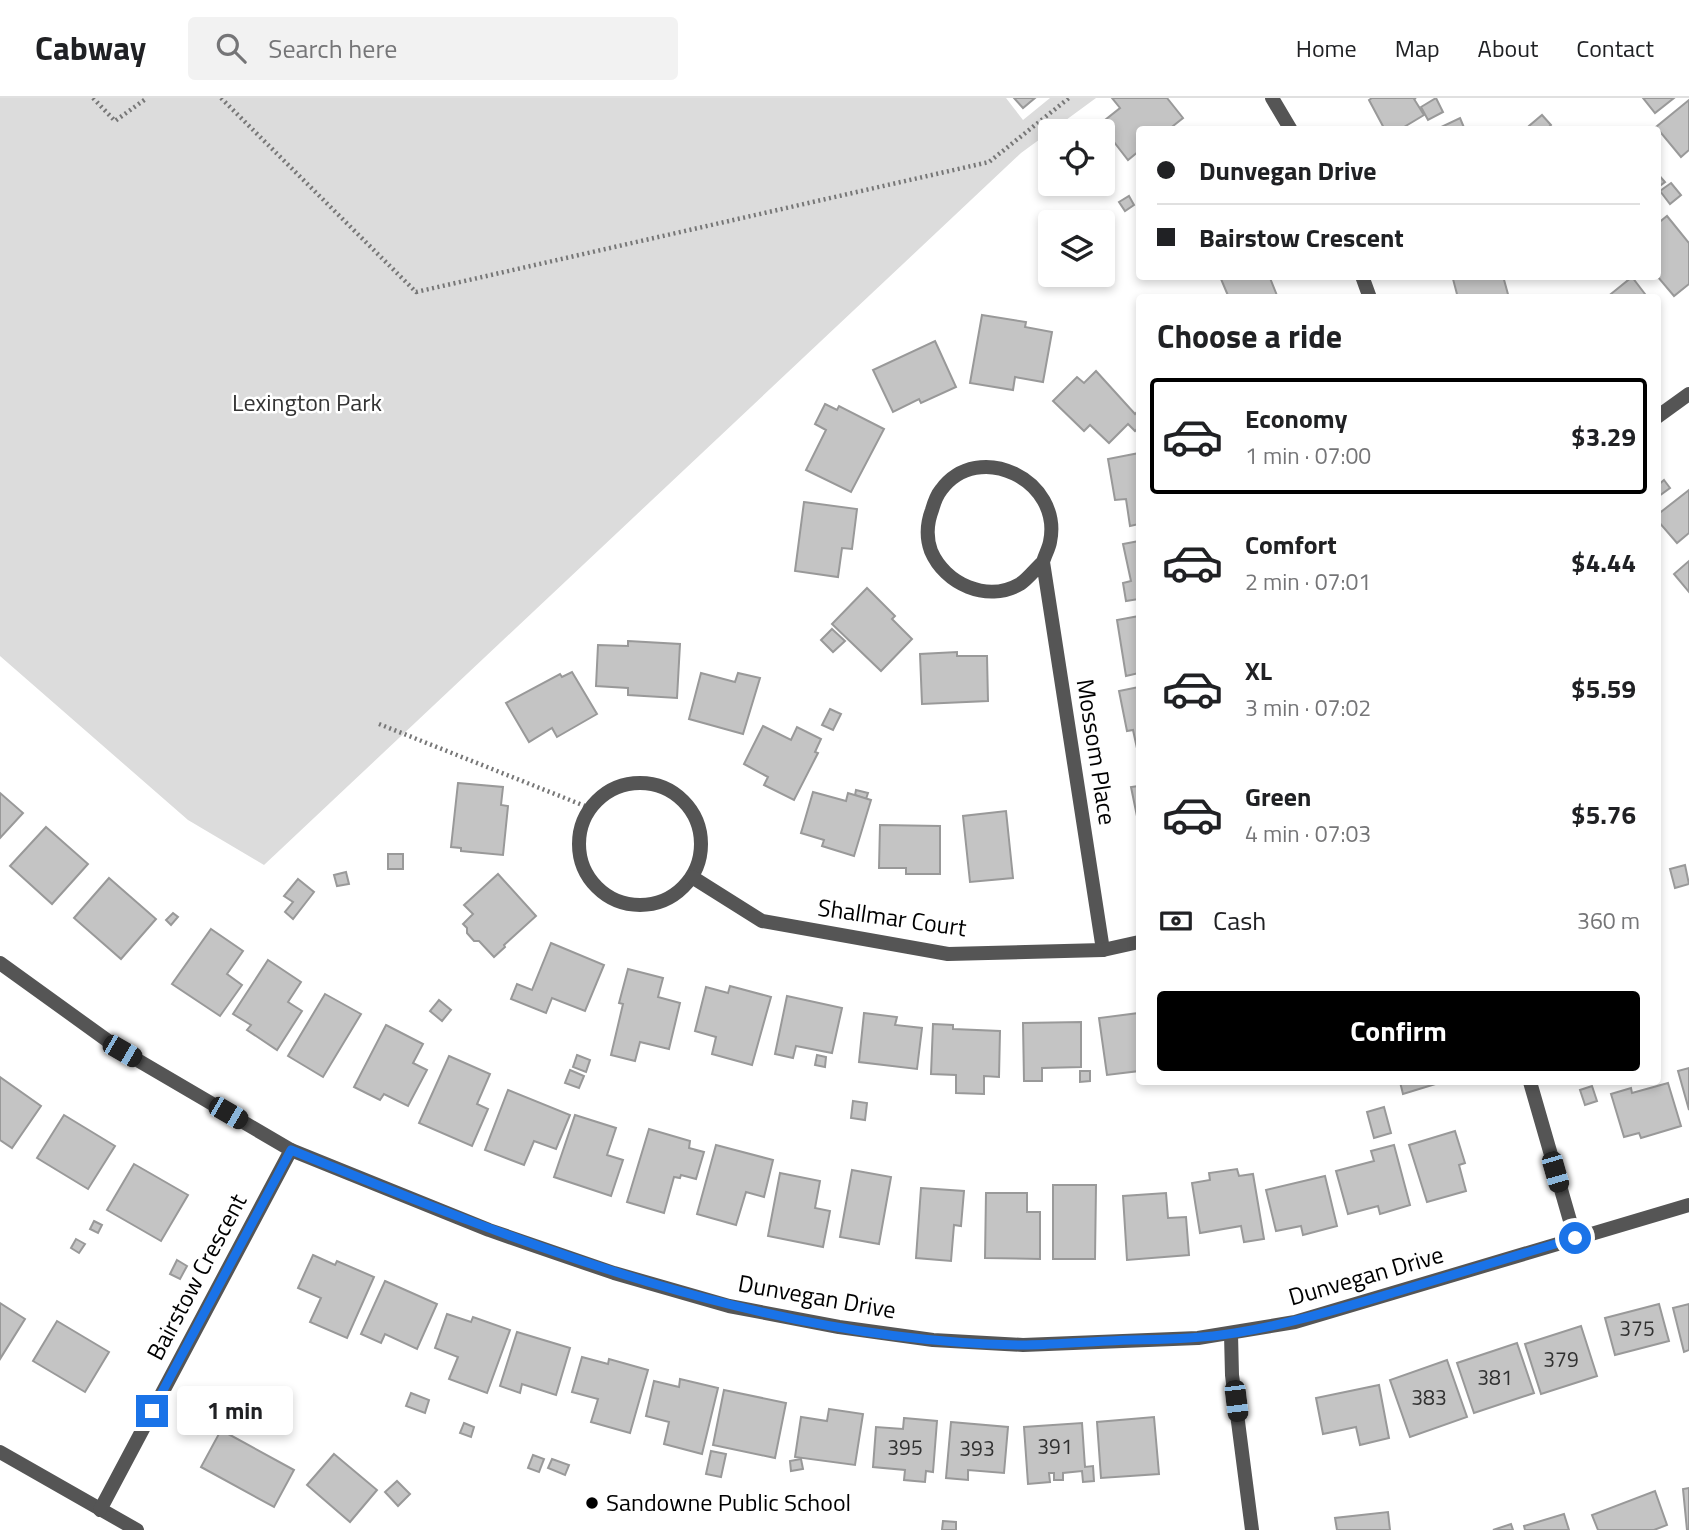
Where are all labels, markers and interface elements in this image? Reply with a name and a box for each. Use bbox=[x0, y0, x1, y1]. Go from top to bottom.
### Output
search box bbox=[188, 17, 678, 80]
text: Cabway bbox=[35, 23, 146, 73]
icon: search bbox=[212, 29, 250, 67]
text: Search here bbox=[268, 29, 397, 68]
text: Home bbox=[1296, 30, 1357, 66]
text: Map bbox=[1395, 30, 1440, 66]
text: About bbox=[1478, 30, 1538, 66]
text: Contact bbox=[1576, 30, 1654, 66]
map controls bbox=[1038, 119, 1115, 287]
button: locate bbox=[1038, 119, 1115, 196]
text: Dunvegan Drive bbox=[1199, 151, 1377, 190]
button: layers bbox=[1038, 210, 1115, 287]
text: Bairstow Crescent bbox=[1199, 218, 1404, 257]
text: Choose a ride bbox=[1157, 312, 1342, 360]
park label: Lexington Park bbox=[232, 384, 382, 420]
text: Economy bbox=[1245, 399, 1347, 438]
icon: car bbox=[1161, 405, 1224, 468]
text: $3.29 bbox=[1571, 417, 1636, 456]
text: 1 min · 07:00 bbox=[1245, 438, 1371, 473]
text: Comfort bbox=[1245, 525, 1337, 564]
icon: car bbox=[1161, 531, 1224, 594]
text: $4.44 bbox=[1571, 543, 1636, 582]
text: 2 min · 07:01 bbox=[1245, 564, 1371, 599]
text: XL bbox=[1245, 651, 1272, 690]
icon: car bbox=[1161, 657, 1224, 720]
text: $5.59 bbox=[1571, 669, 1636, 708]
street label: Mossom Place bbox=[1068, 676, 1126, 827]
text: 3 min · 07:02 bbox=[1245, 690, 1371, 725]
text: Green bbox=[1245, 777, 1311, 816]
icon: car bbox=[1161, 783, 1224, 846]
text: $5.76 bbox=[1571, 795, 1636, 834]
text: 4 min · 07:03 bbox=[1245, 816, 1371, 851]
street label: Shallmar Court bbox=[816, 889, 969, 945]
text: Cash bbox=[1213, 901, 1266, 940]
icon: cash bbox=[1157, 902, 1195, 940]
text: 360 m bbox=[1577, 903, 1640, 938]
button: Confirm bbox=[1157, 991, 1640, 1071]
car bbox=[99, 1031, 146, 1071]
car bbox=[205, 1093, 252, 1133]
car bbox=[1540, 1149, 1571, 1195]
street label: Bairstow Crescent bbox=[137, 1186, 255, 1366]
route start bbox=[1559, 1222, 1591, 1254]
street label: Dunvegan Drive bbox=[1284, 1236, 1447, 1314]
street label: Dunvegan Drive bbox=[736, 1264, 899, 1328]
house number: 375 bbox=[1619, 1312, 1655, 1344]
house number: 379 bbox=[1543, 1343, 1579, 1375]
house number: 381 bbox=[1477, 1361, 1513, 1393]
car bbox=[1224, 1379, 1249, 1423]
house number: 383 bbox=[1411, 1381, 1447, 1413]
callout: 1 min bbox=[176, 1386, 292, 1436]
text: 1 min bbox=[207, 1393, 263, 1428]
route end bbox=[136, 1395, 168, 1427]
house number: 391 bbox=[1037, 1430, 1073, 1462]
house number: 395 bbox=[887, 1431, 923, 1463]
house number: 393 bbox=[959, 1432, 995, 1464]
place label: Sandowne Public School bbox=[606, 1484, 851, 1520]
marker: Sandowne Public School bbox=[584, 1495, 600, 1511]

